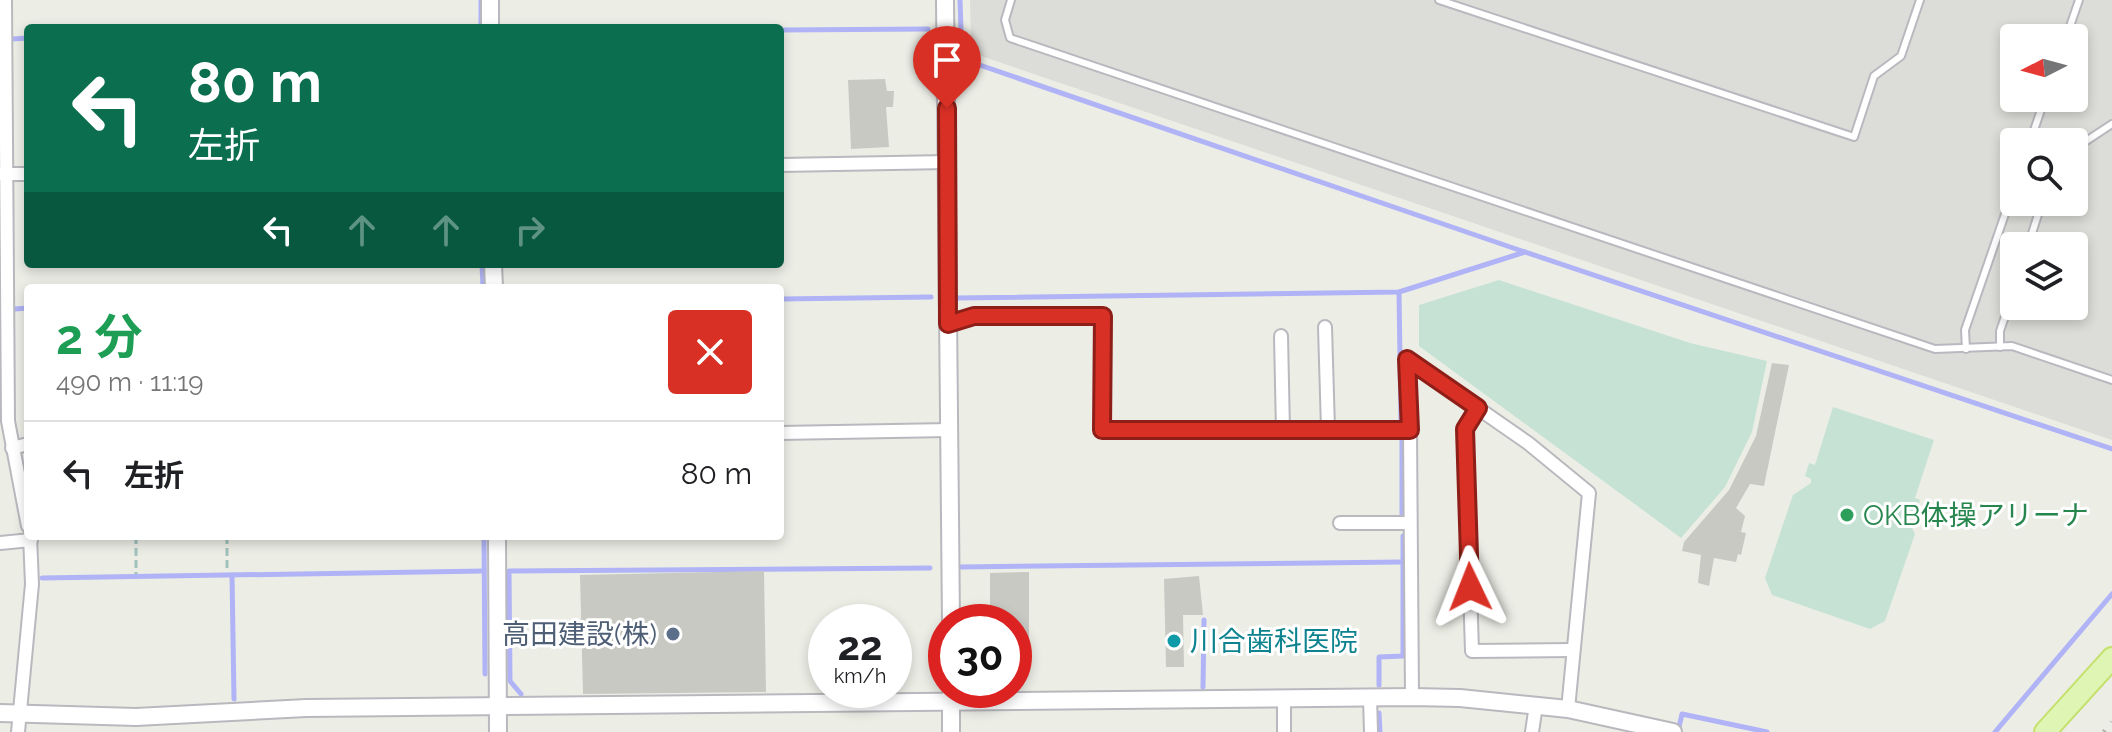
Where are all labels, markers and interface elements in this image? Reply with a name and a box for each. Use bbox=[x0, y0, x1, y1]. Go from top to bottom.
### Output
north arrow bbox=[2000, 24, 2088, 112]
map controls bbox=[2000, 24, 2088, 320]
pin bbox=[913, 26, 981, 108]
icon: arrive bbox=[925, 38, 969, 82]
text: 80 m bbox=[188, 49, 322, 115]
icon: left bbox=[56, 56, 160, 160]
text: 左折 bbox=[188, 124, 260, 166]
button: search bbox=[2000, 128, 2088, 216]
icon: left bbox=[256, 208, 300, 252]
icon: ahead bbox=[340, 208, 384, 252]
icon: ahead bbox=[424, 208, 468, 252]
icon: right bbox=[508, 208, 552, 252]
button: layers bbox=[2000, 232, 2088, 320]
text: 2 分 bbox=[56, 309, 143, 365]
button: close bbox=[668, 310, 752, 394]
text: 490 m · 11:19 bbox=[56, 367, 204, 397]
icon: left bbox=[56, 451, 100, 495]
text: 80 m bbox=[681, 456, 752, 491]
text: 左折 bbox=[124, 458, 184, 493]
place label: OKB体操アリーナ bbox=[1863, 499, 2089, 532]
marker: OKB体操アリーナ bbox=[1838, 506, 1856, 524]
position arrow bbox=[1428, 545, 1512, 629]
speed limit sign: 30 bbox=[928, 604, 1032, 708]
place label: 高田建設(株) bbox=[502, 618, 657, 651]
text: 22 bbox=[837, 622, 883, 669]
marker: 高田建設(株) bbox=[664, 625, 682, 643]
place label: 川合歯科医院 bbox=[1190, 625, 1358, 658]
marker: 川合歯科医院 bbox=[1165, 632, 1183, 650]
text: km/h bbox=[834, 664, 886, 688]

